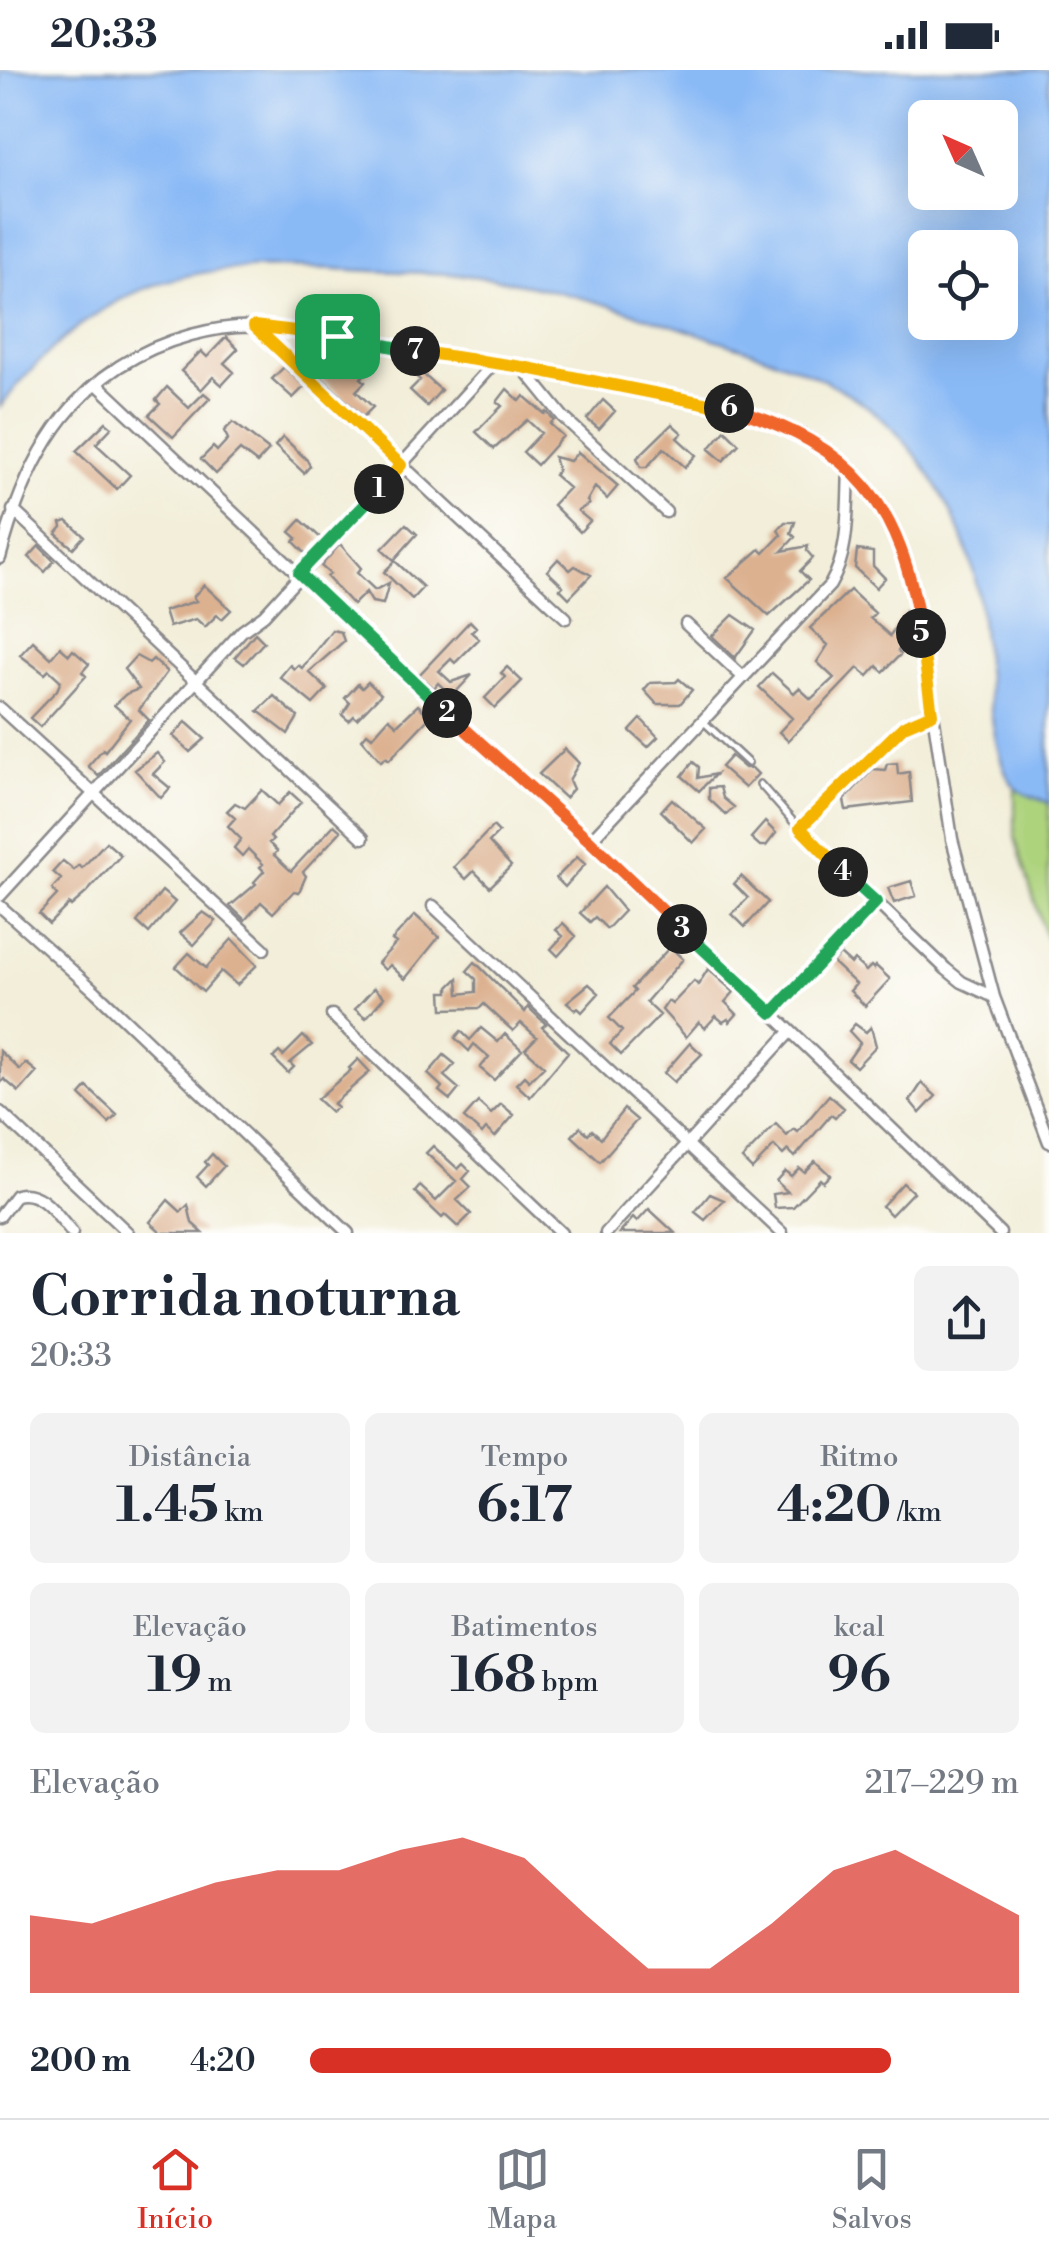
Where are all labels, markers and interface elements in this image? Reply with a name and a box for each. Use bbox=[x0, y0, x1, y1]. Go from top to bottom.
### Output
text: 20:33 bbox=[50, 12, 158, 59]
north arrow bbox=[908, 100, 1018, 210]
map controls bbox=[908, 100, 1018, 340]
button: locate bbox=[908, 230, 1018, 340]
pin bbox=[295, 294, 380, 379]
icon: arrive bbox=[310, 309, 365, 364]
pin: 7 bbox=[390, 326, 440, 376]
text: 7 bbox=[407, 333, 423, 368]
pin: 6 bbox=[704, 383, 754, 433]
text: 6 bbox=[720, 390, 738, 425]
pin: 1 bbox=[354, 464, 404, 514]
text: 1 bbox=[372, 471, 386, 506]
pin: 5 bbox=[896, 608, 946, 658]
text: 5 bbox=[912, 615, 930, 650]
pin: 2 bbox=[422, 688, 472, 738]
text: 2 bbox=[438, 695, 456, 730]
pin: 4 bbox=[818, 847, 868, 897]
text: 4 bbox=[834, 854, 852, 889]
pin: 3 bbox=[657, 904, 707, 954]
text: 3 bbox=[674, 911, 690, 946]
text: Corrida noturna bbox=[30, 1264, 460, 1333]
button: share bbox=[914, 1266, 1019, 1371]
text: 20:33 bbox=[30, 1336, 112, 1376]
text: Distância bbox=[129, 1440, 251, 1475]
text: Tempo bbox=[481, 1440, 568, 1475]
text: Ritmo bbox=[820, 1440, 898, 1475]
text: 1.45 bbox=[116, 1475, 219, 1537]
text: 6:17 bbox=[477, 1475, 572, 1537]
text: 4:20 bbox=[777, 1475, 891, 1537]
text: km bbox=[219, 1495, 264, 1530]
text: /km bbox=[891, 1495, 942, 1530]
text: Elevação bbox=[133, 1610, 247, 1645]
text: Batimentos bbox=[452, 1610, 597, 1645]
text: kcal bbox=[834, 1610, 885, 1645]
text: 19 bbox=[147, 1645, 202, 1707]
text: 168 bbox=[450, 1645, 536, 1707]
text: 96 bbox=[828, 1645, 891, 1707]
text: m bbox=[202, 1665, 232, 1700]
text: bpm bbox=[536, 1665, 599, 1700]
text: Elevação bbox=[30, 1763, 160, 1803]
text: 217–229 m bbox=[864, 1763, 1019, 1803]
text: 200 m bbox=[30, 2041, 131, 2081]
text: 4:20 bbox=[190, 2041, 256, 2081]
tab: Início bbox=[137, 2142, 213, 2237]
tab: Mapa bbox=[488, 2142, 557, 2237]
tab: Salvos bbox=[832, 2142, 912, 2237]

